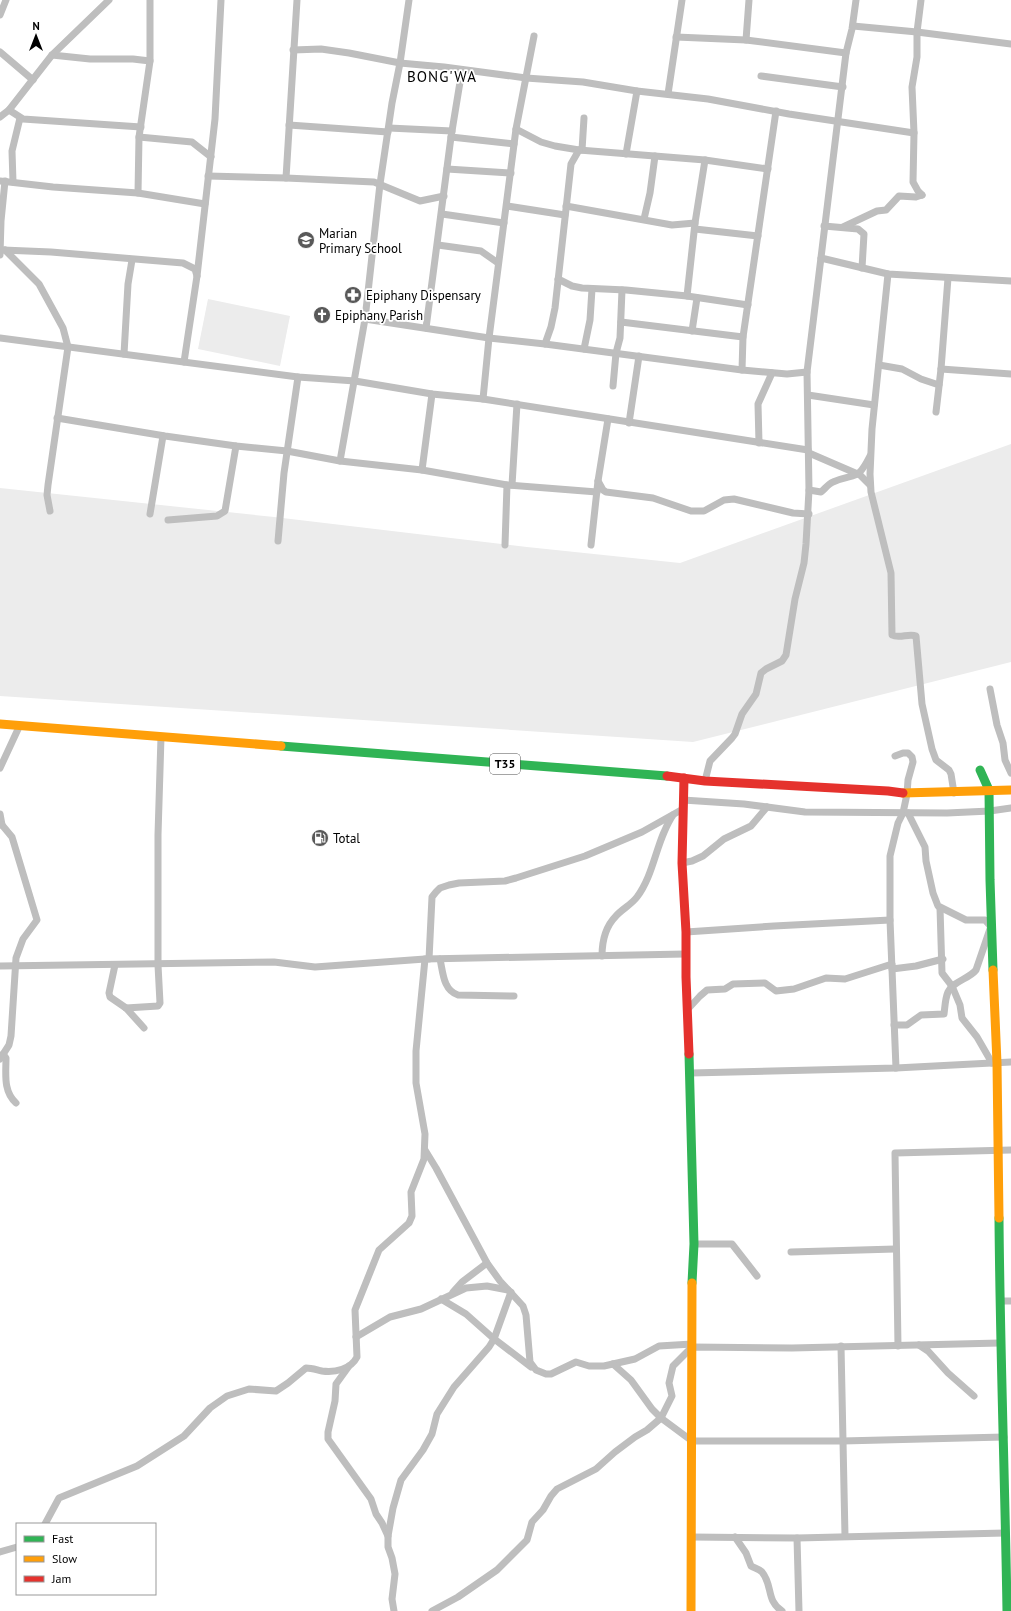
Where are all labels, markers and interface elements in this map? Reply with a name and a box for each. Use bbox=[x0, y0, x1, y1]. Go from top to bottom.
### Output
north arrow bbox=[16, 16, 56, 56]
text: N bbox=[32, 19, 40, 33]
district label: BONG'WA bbox=[407, 67, 477, 86]
place label: Marian Primary School bbox=[319, 225, 402, 257]
school or university icon: Marian Primary School bbox=[296, 230, 316, 250]
pharmacy icon: Epiphany Dispensary bbox=[343, 285, 363, 305]
place label: Epiphany Dispensary bbox=[366, 287, 481, 304]
church icon: Epiphany Parish bbox=[312, 305, 332, 325]
place label: Epiphany Parish bbox=[335, 307, 423, 324]
road number: T35 bbox=[490, 754, 520, 774]
fuel station icon: Total bbox=[310, 828, 330, 848]
place label: Total bbox=[333, 830, 360, 847]
legend bbox=[16, 1523, 156, 1595]
text: Fast bbox=[52, 1531, 73, 1546]
text: Slow bbox=[52, 1551, 77, 1566]
text: Jam bbox=[51, 1571, 71, 1586]

